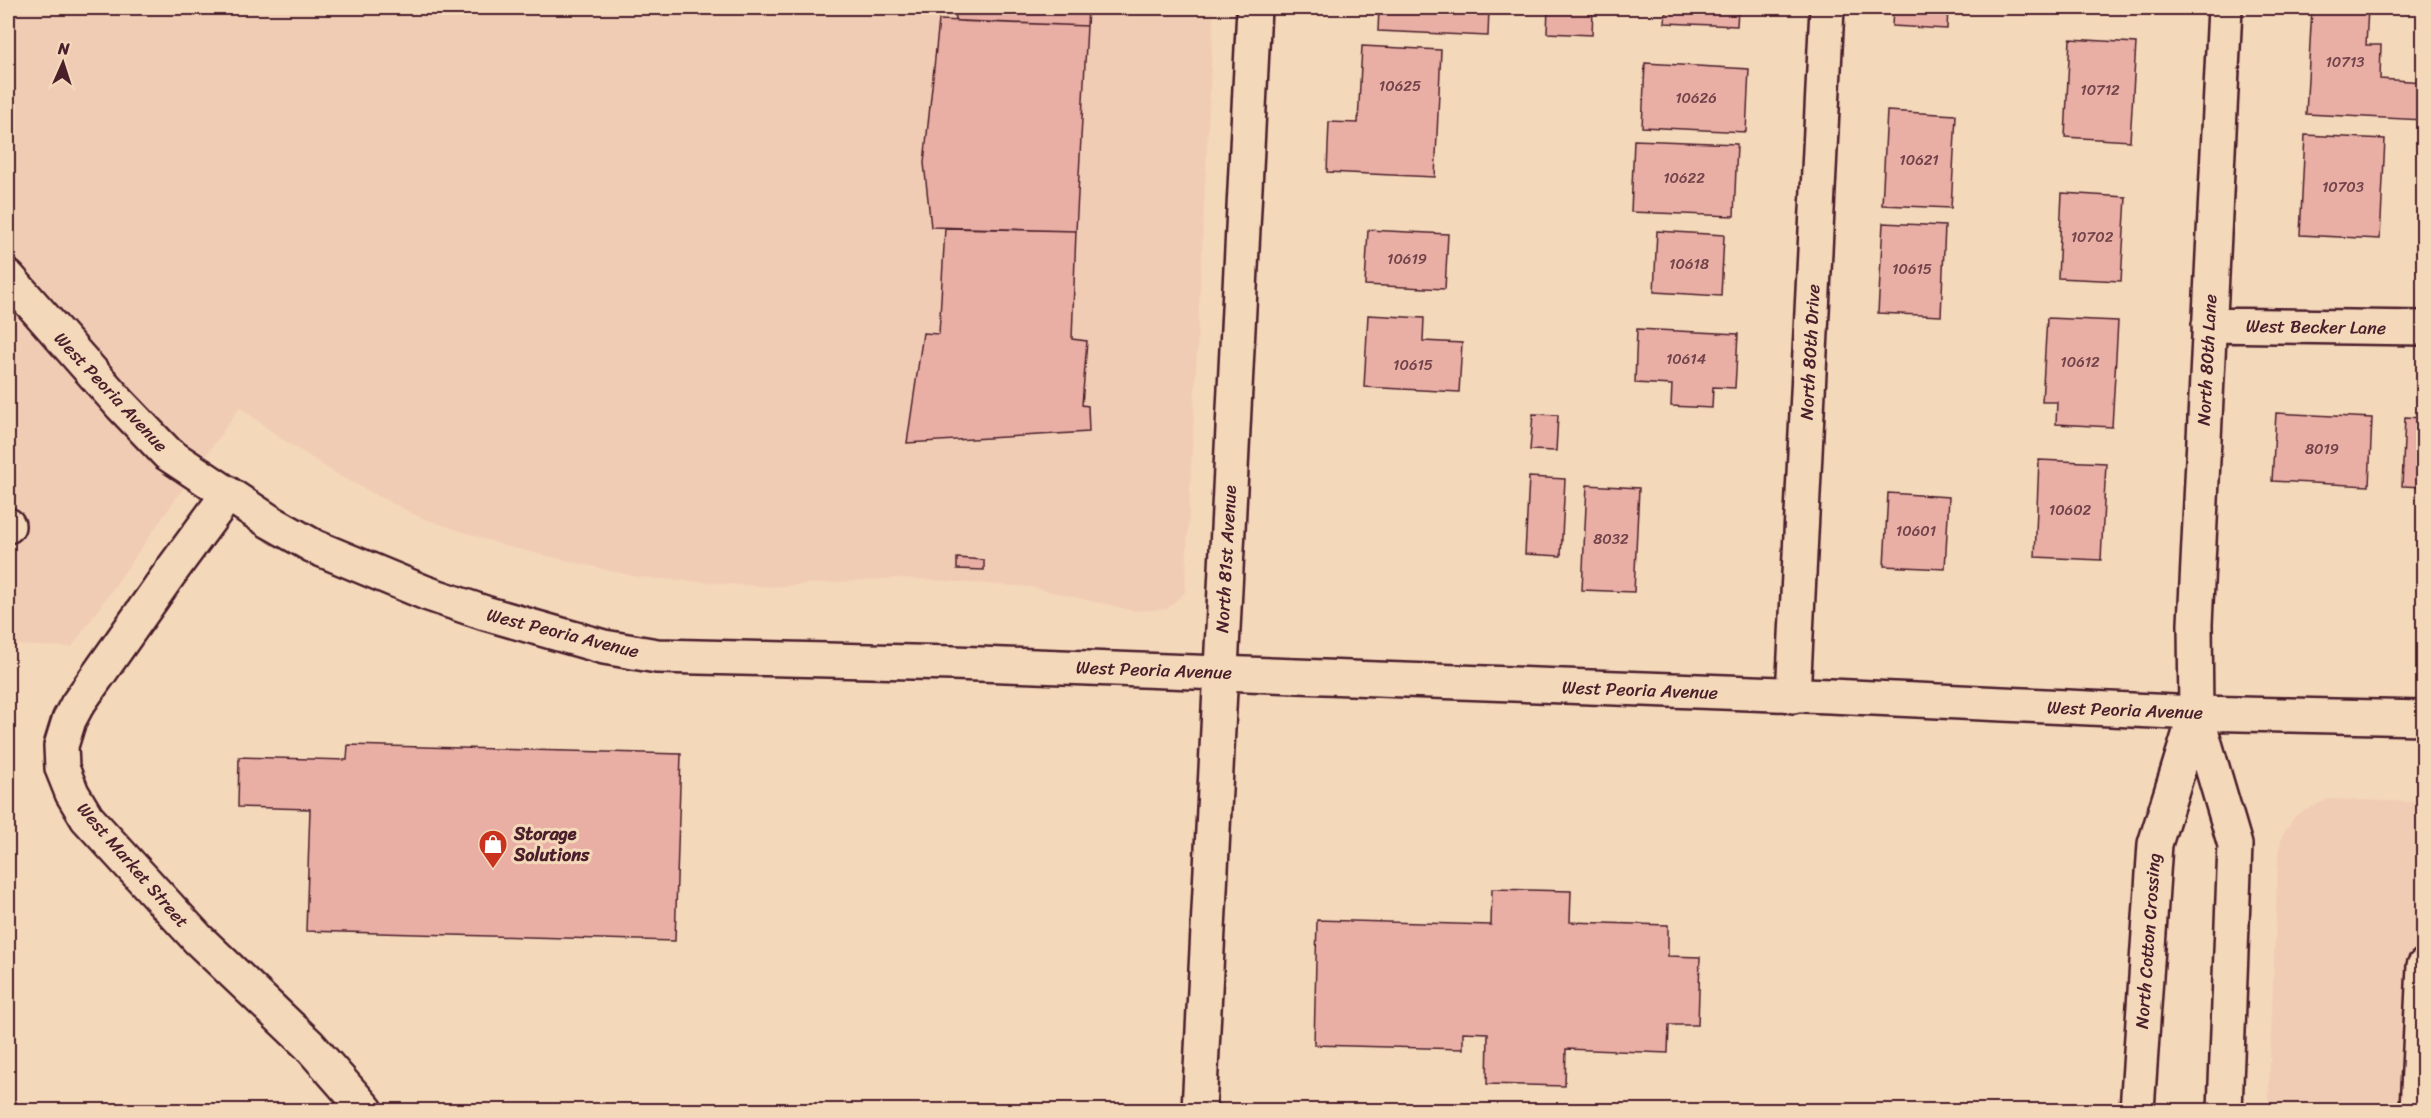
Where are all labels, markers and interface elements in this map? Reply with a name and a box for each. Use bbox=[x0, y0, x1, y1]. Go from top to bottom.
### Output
north arrow bbox=[33, 33, 93, 93]
text: N bbox=[56, 34, 71, 63]
house number: 10713 bbox=[2325, 49, 2365, 75]
house number: 10625 bbox=[1379, 73, 1421, 99]
house number: 10712 bbox=[2080, 77, 2120, 103]
house number: 10626 bbox=[1675, 85, 1717, 111]
house number: 10621 bbox=[1899, 147, 1939, 173]
house number: 10622 bbox=[1663, 165, 1705, 191]
house number: 10703 bbox=[2322, 174, 2364, 200]
house number: 10702 bbox=[2071, 224, 2114, 250]
house number: 10619 bbox=[1387, 246, 1427, 272]
house number: 10618 bbox=[1669, 251, 1709, 277]
house number: 10615 bbox=[1892, 256, 1932, 282]
street label: North 80th Drive bbox=[1790, 283, 1830, 421]
street label: North 80th Lane bbox=[2188, 293, 2226, 427]
street label: West Becker Lane bbox=[2246, 310, 2386, 344]
street label: West Peoria Avenue bbox=[46, 324, 176, 460]
house number: 10614 bbox=[1666, 346, 1706, 372]
house number: 10612 bbox=[2060, 349, 2100, 375]
house number: 10615 bbox=[1393, 352, 1433, 378]
house number: 8019 bbox=[2305, 436, 2339, 462]
street label: North 81st Avenue bbox=[1206, 484, 1246, 634]
house number: 10602 bbox=[2049, 497, 2092, 523]
house number: 10601 bbox=[1896, 518, 1936, 544]
house number: 8032 bbox=[1593, 526, 1629, 552]
street label: West Peoria Avenue bbox=[483, 599, 643, 667]
street label: West Peoria Avenue bbox=[1075, 651, 1233, 689]
street label: West Peoria Avenue bbox=[1561, 671, 1719, 709]
street label: West Peoria Avenue bbox=[2046, 691, 2204, 729]
street label: West Market Street bbox=[69, 795, 197, 936]
place label: Storage Solutions bbox=[513, 818, 590, 871]
shop icon: Storage Solutions bbox=[477, 828, 509, 870]
street label: North Cotton Crossing bbox=[2126, 852, 2170, 1030]

